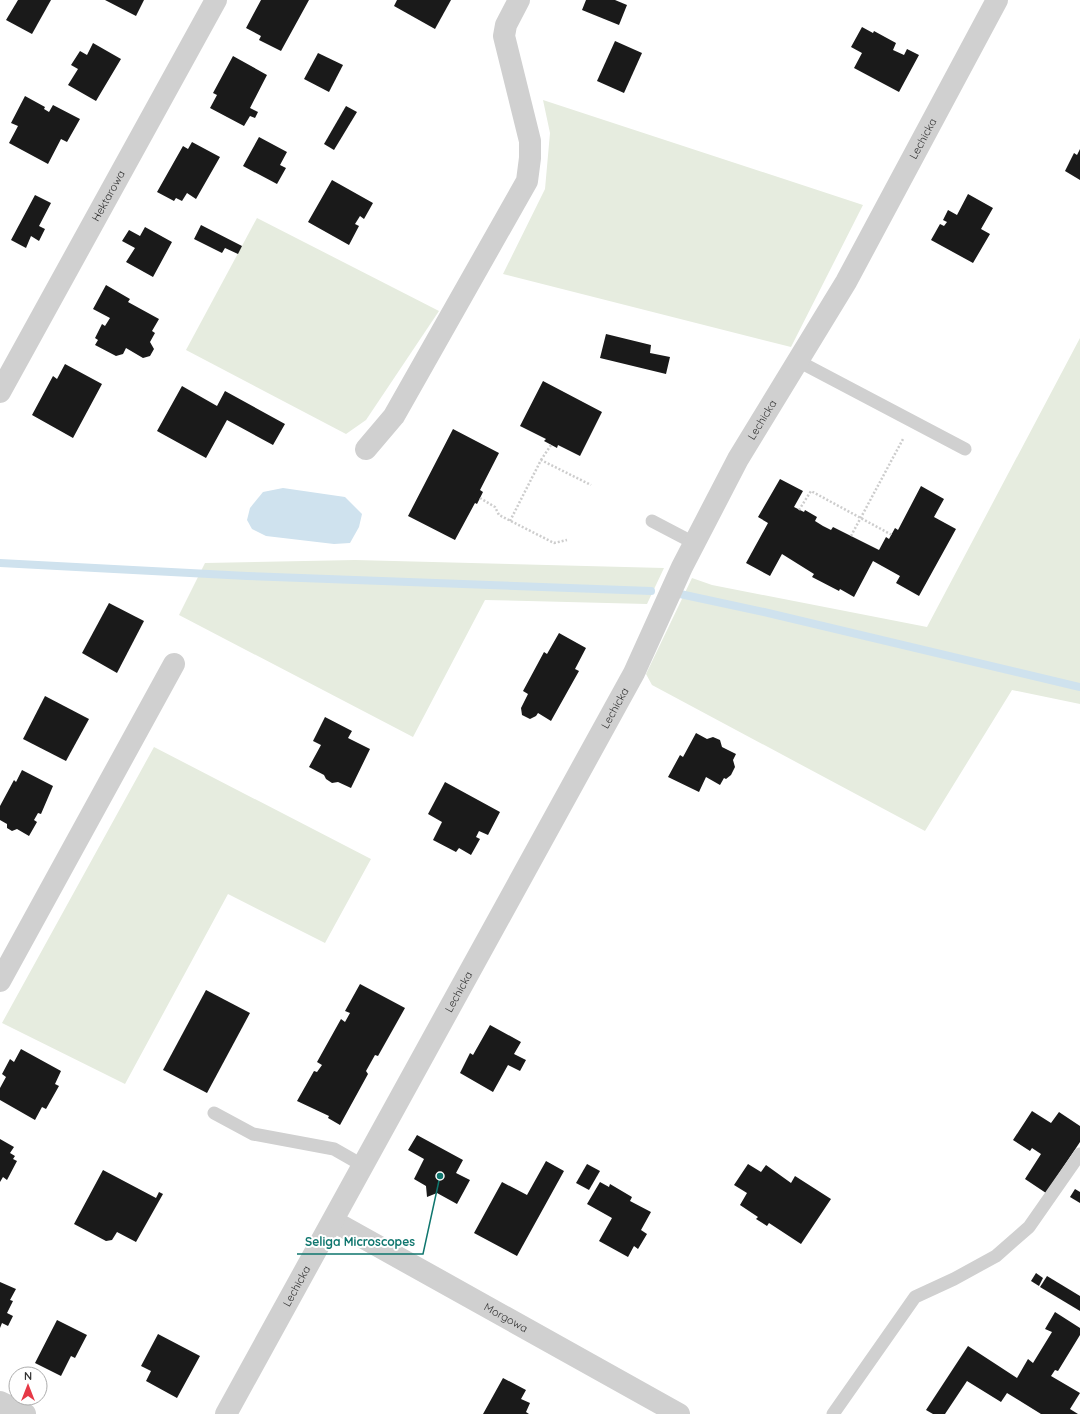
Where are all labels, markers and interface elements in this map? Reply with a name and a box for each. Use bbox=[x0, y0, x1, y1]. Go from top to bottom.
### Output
street label: Lechicka bbox=[906, 116, 940, 162]
street label: Hektarowa bbox=[88, 168, 128, 224]
street label: Lechicka bbox=[744, 397, 780, 442]
street label: Lechicka bbox=[598, 685, 632, 731]
street label: Lechicka bbox=[442, 969, 475, 1015]
callout: Seliga Microscopes bbox=[297, 1230, 423, 1254]
text: Seliga Microscopes bbox=[305, 1234, 415, 1249]
street label: Lechicka bbox=[280, 1263, 313, 1309]
street label: Morgowa bbox=[481, 1300, 530, 1335]
north arrow bbox=[8, 1366, 48, 1406]
text: N bbox=[24, 1369, 32, 1383]

